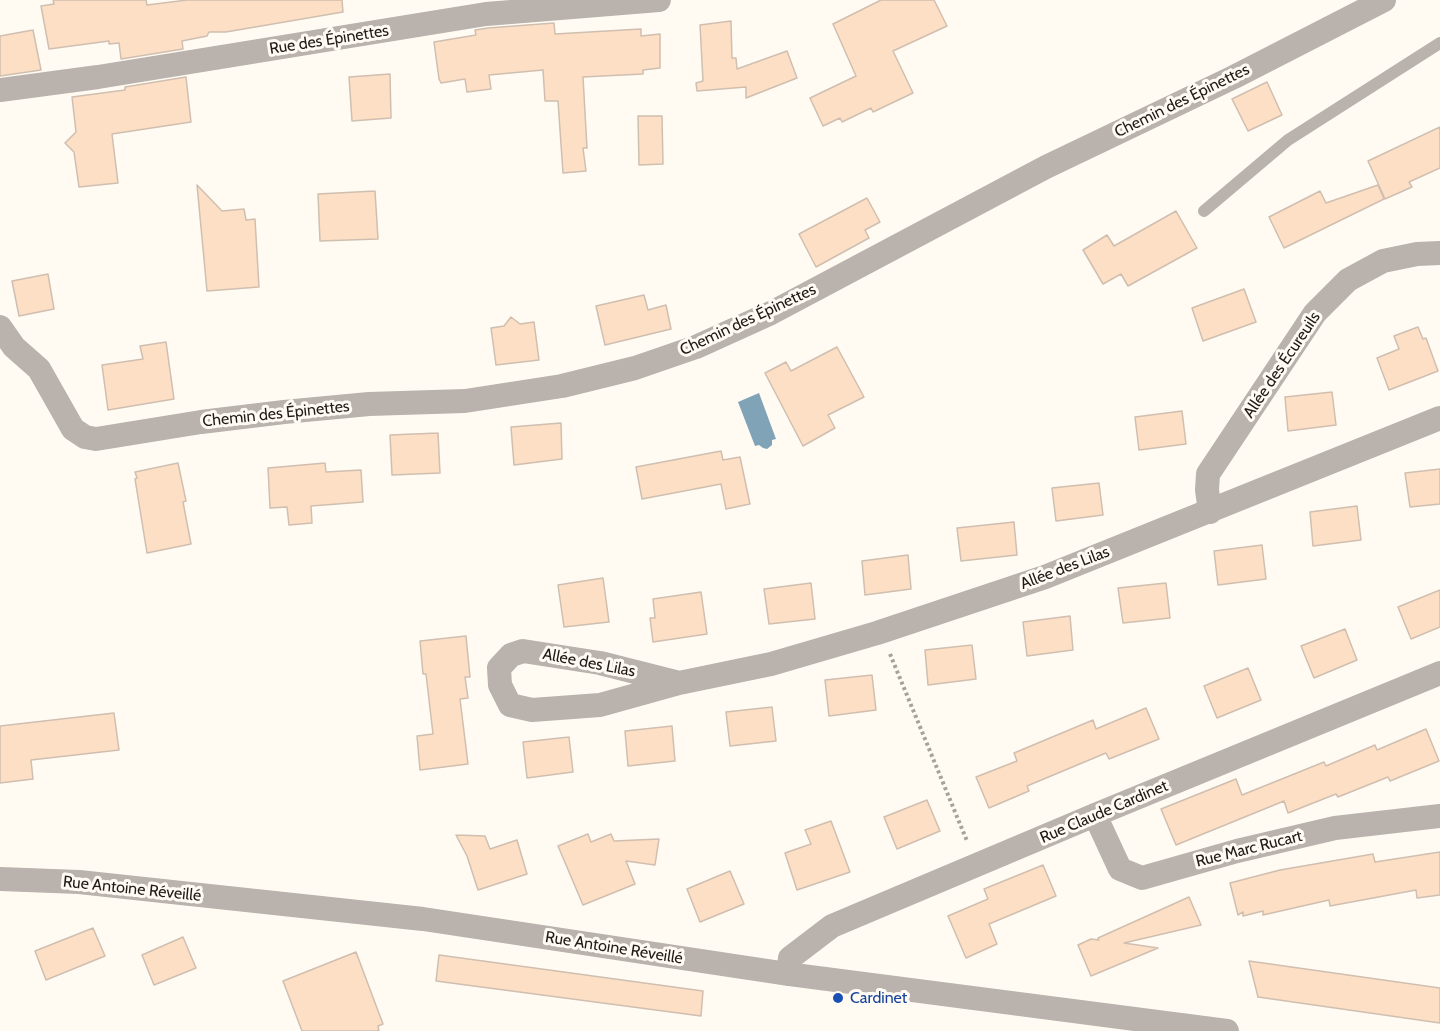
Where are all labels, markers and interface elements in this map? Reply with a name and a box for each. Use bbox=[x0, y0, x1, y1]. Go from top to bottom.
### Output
street label: Rue des Épinettes bbox=[268, 21, 390, 59]
street label: Chemin des Épinettes bbox=[1111, 60, 1253, 142]
street label: Chemin des Épinettes bbox=[677, 280, 819, 360]
street label: Allée des Écureuils bbox=[1239, 308, 1325, 422]
street label: Chemin des Épinettes bbox=[202, 397, 350, 431]
street label: Allée des Lilas bbox=[1018, 542, 1112, 594]
street label: Allée des Lilas bbox=[541, 645, 637, 681]
street label: Rue Claude Cardinet bbox=[1037, 776, 1171, 848]
street label: Rue Marc Rucart bbox=[1194, 826, 1304, 872]
street label: Rue Antoine Réveillé bbox=[62, 872, 202, 906]
street label: Rue Antoine Réveillé bbox=[544, 928, 684, 968]
place label: Cardinet bbox=[850, 988, 907, 1008]
marker: Cardinet bbox=[831, 991, 845, 1005]

